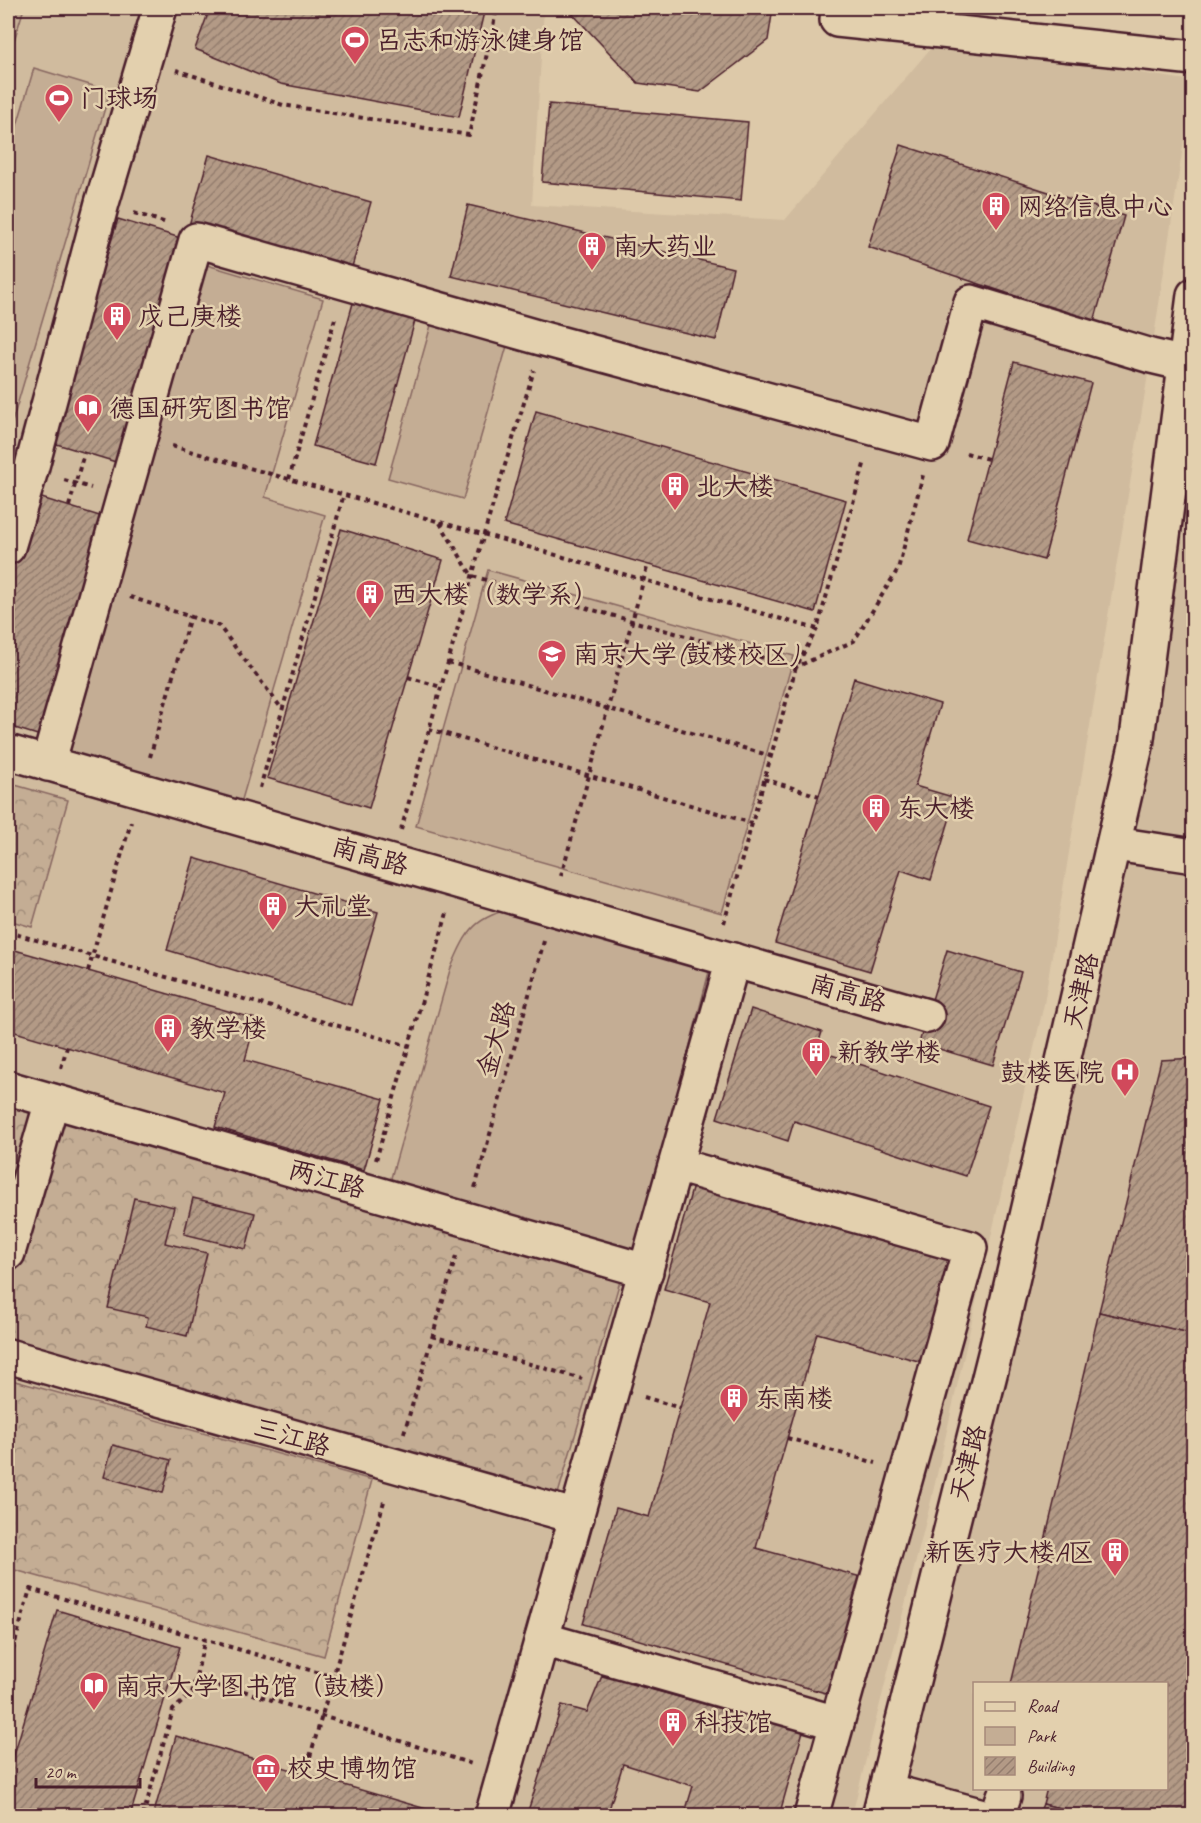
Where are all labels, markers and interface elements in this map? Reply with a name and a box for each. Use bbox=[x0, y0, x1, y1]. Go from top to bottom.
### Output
sports icon: 吕志和游泳健身馆 bbox=[339, 24, 371, 66]
place label: 吕志和游泳健身馆 bbox=[376, 24, 584, 57]
sports icon: 门球场 bbox=[43, 82, 75, 124]
place label: 门球场 bbox=[80, 82, 158, 115]
building icon: 网络信息中心 bbox=[980, 190, 1012, 232]
place label: 网络信息中心 bbox=[1017, 190, 1173, 223]
building icon: 南大药业 bbox=[576, 230, 608, 272]
place label: 南大药业 bbox=[613, 230, 717, 263]
building icon: 戊己庚楼 bbox=[101, 300, 133, 342]
place label: 戊己庚楼 bbox=[138, 300, 242, 333]
library icon: 德国研究图书馆 bbox=[72, 392, 104, 434]
place label: 德国研究图书馆 bbox=[109, 392, 291, 425]
building icon: 北大楼 bbox=[659, 470, 691, 512]
place label: 北大楼 bbox=[696, 470, 774, 503]
building icon: 西大楼（数学系） bbox=[354, 578, 386, 620]
place label: 西大楼（数学系） bbox=[391, 578, 599, 611]
school or university icon: 南京大学(鼓楼校区) bbox=[536, 638, 568, 680]
place label: 南京大学(鼓楼校区) bbox=[573, 638, 800, 671]
building icon: 东大楼 bbox=[860, 792, 892, 834]
place label: 东大楼 bbox=[897, 792, 975, 825]
street label: 南高路 bbox=[328, 829, 412, 883]
building icon: 大礼堂 bbox=[257, 890, 289, 932]
place label: 大礼堂 bbox=[294, 890, 372, 923]
street label: 天津路 bbox=[1056, 949, 1106, 1033]
street label: 南高路 bbox=[806, 966, 890, 1020]
street label: 金大路 bbox=[469, 997, 523, 1081]
building icon: 教学楼 bbox=[152, 1012, 184, 1054]
place label: 教学楼 bbox=[189, 1012, 267, 1045]
building icon: 新教学楼 bbox=[800, 1036, 832, 1078]
place label: 新教学楼 bbox=[837, 1036, 941, 1069]
place label: 鼓楼医院 bbox=[1000, 1056, 1104, 1089]
hospital icon: 鼓楼医院 bbox=[1109, 1056, 1141, 1098]
street label: 两江路 bbox=[285, 1152, 369, 1206]
building icon: 东南楼 bbox=[718, 1382, 750, 1424]
place label: 东南楼 bbox=[755, 1382, 833, 1415]
street label: 三江路 bbox=[250, 1410, 334, 1464]
street label: 天津路 bbox=[943, 1421, 993, 1505]
place label: 新医疗大楼A区 bbox=[925, 1536, 1094, 1569]
building icon: 新医疗大楼A区 bbox=[1099, 1536, 1131, 1578]
library icon: 南京大学图书馆（鼓楼） bbox=[78, 1670, 110, 1712]
place label: 南京大学图书馆（鼓楼） bbox=[115, 1670, 401, 1703]
legend bbox=[973, 1682, 1168, 1790]
text: Road bbox=[1027, 1695, 1060, 1717]
building icon: 科技馆 bbox=[657, 1706, 689, 1748]
place label: 科技馆 bbox=[694, 1706, 772, 1739]
text: Park bbox=[1027, 1725, 1057, 1747]
scale bar bbox=[36, 1751, 140, 1789]
museum icon: 校史博物馆 bbox=[250, 1752, 282, 1794]
place label: 校史博物馆 bbox=[287, 1752, 417, 1785]
text: Building bbox=[1027, 1755, 1076, 1777]
text: 20 m bbox=[45, 1761, 78, 1783]

